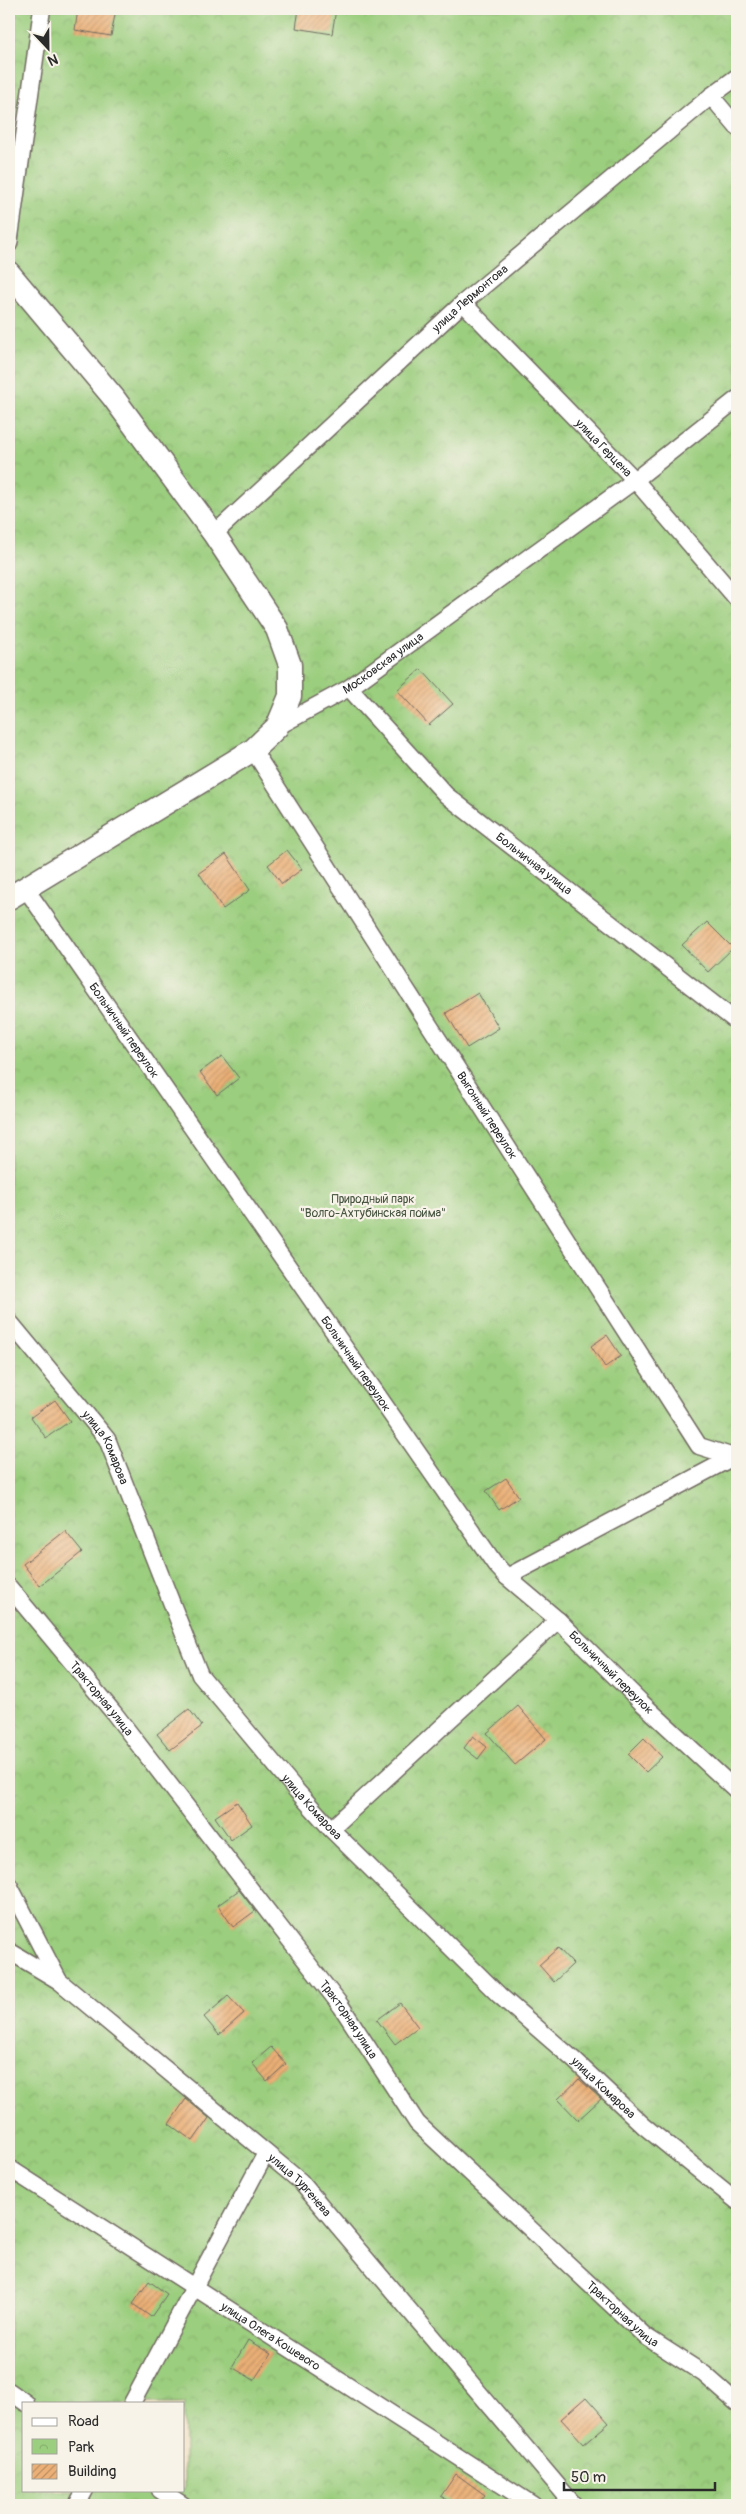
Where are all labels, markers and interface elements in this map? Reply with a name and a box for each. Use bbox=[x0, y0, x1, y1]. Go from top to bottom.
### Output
north arrow bbox=[22, 22, 72, 72]
text: N bbox=[45, 50, 60, 69]
street label: улица Лермонтова bbox=[428, 261, 511, 336]
street label: улица Герцена bbox=[572, 415, 636, 480]
street label: Московская улица bbox=[340, 629, 427, 697]
street label: Больничная улица bbox=[493, 829, 575, 898]
street label: Больничный переулок bbox=[86, 980, 162, 1081]
street label: Выгонный переулок bbox=[454, 1069, 521, 1162]
park label: Природный парк "Волго-Ахтубинская пойма" bbox=[300, 1192, 446, 1221]
street label: Больничный переулок bbox=[317, 1313, 394, 1414]
street label: улица Комарова bbox=[78, 1407, 132, 1487]
street label: Больничный переулок bbox=[566, 1628, 657, 1717]
street label: Тракторная улица bbox=[67, 1658, 137, 1739]
street label: улица Комарова bbox=[278, 1770, 345, 1843]
street label: Тракторная улица bbox=[316, 1977, 381, 2062]
street label: улица Комарова bbox=[567, 2053, 639, 2122]
street label: улица Тургенева bbox=[264, 2150, 335, 2220]
street label: Тракторная улица bbox=[583, 2278, 662, 2351]
street label: улица Олега Кошевого bbox=[217, 2298, 324, 2374]
legend bbox=[22, 2402, 185, 2492]
text: Road bbox=[68, 2412, 99, 2431]
text: Park bbox=[68, 2438, 95, 2457]
scale bar bbox=[564, 2459, 715, 2491]
text: Building bbox=[68, 2462, 116, 2481]
text: 50 m bbox=[571, 2468, 606, 2487]

